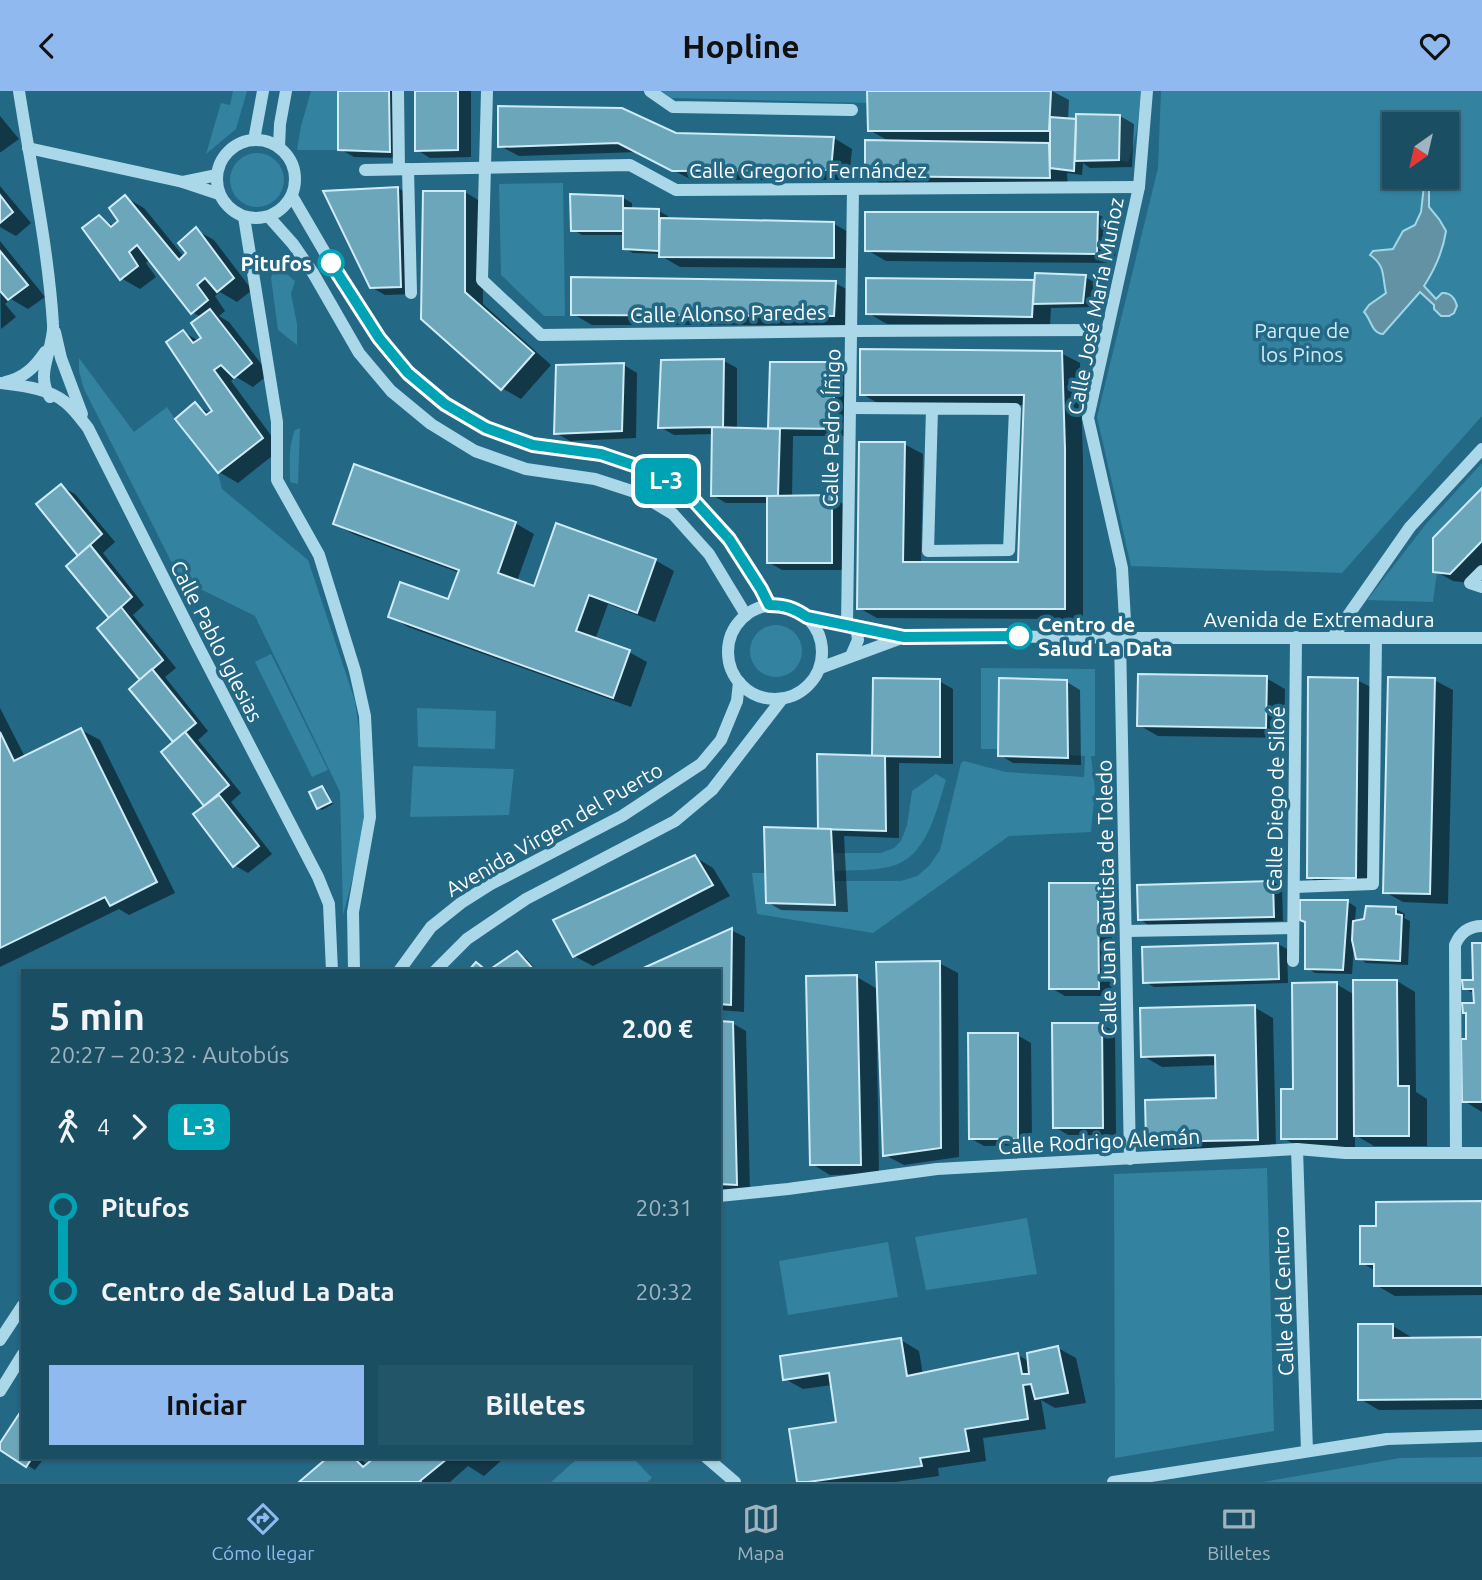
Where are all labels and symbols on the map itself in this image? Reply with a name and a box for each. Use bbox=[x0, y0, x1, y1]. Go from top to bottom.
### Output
north arrow bbox=[1382, 112, 1460, 189]
street label: Calle Gregorio Fernández bbox=[689, 158, 927, 182]
street label: Calle José María Muñoz bbox=[1062, 195, 1128, 417]
marker: Pitufos bbox=[318, 250, 344, 276]
place label: Pitufos bbox=[240, 251, 312, 275]
street label: Calle Alonso Paredes bbox=[630, 299, 826, 327]
park label: Parque de los Pinos bbox=[1254, 318, 1350, 366]
street label: Calle Pedro Íñigo bbox=[818, 348, 844, 508]
line badge: L-3 bbox=[626, 458, 706, 504]
street label: Calle Pablo Iglesias bbox=[166, 556, 268, 726]
street label: Avenida de Extremadura bbox=[1203, 607, 1435, 631]
place label: Centro de Salud La Data bbox=[1038, 612, 1173, 660]
marker: Centro de Salud La Data bbox=[1006, 623, 1032, 649]
street label: Calle Diego de Siloé bbox=[1261, 706, 1289, 892]
street label: Avenida Virgen del Puerto bbox=[441, 757, 667, 901]
street label: Calle Juan Bautista de Toledo bbox=[1092, 759, 1120, 1037]
street label: Calle Rodrigo Alemán bbox=[997, 1124, 1201, 1158]
street label: Calle del Centro bbox=[1268, 1226, 1298, 1376]

